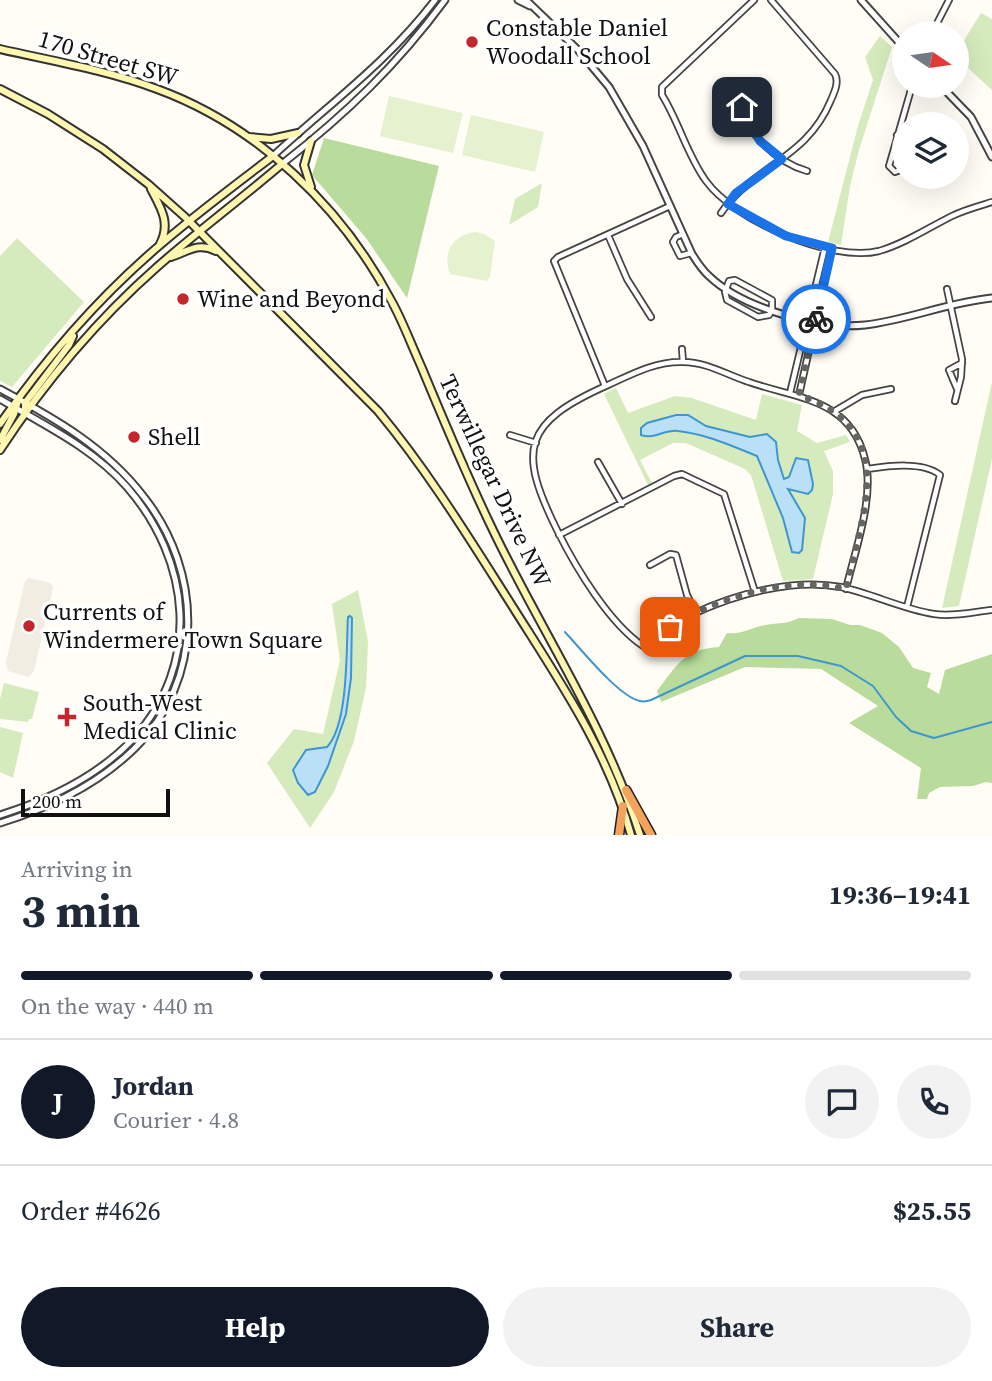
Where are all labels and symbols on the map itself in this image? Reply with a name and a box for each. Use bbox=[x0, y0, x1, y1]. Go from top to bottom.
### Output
place label: Constable Daniel Woodall School bbox=[486, 11, 668, 72]
north arrow bbox=[892, 21, 970, 98]
street label: 170 Street SW bbox=[34, 22, 182, 93]
marker: Constable Daniel Woodall School bbox=[464, 34, 480, 50]
pin bbox=[712, 77, 772, 137]
place label: Wine and Beyond bbox=[197, 282, 386, 315]
courier bbox=[781, 284, 851, 354]
marker: Wine and Beyond bbox=[175, 291, 191, 307]
street label: Terwillegar Drive NW bbox=[432, 369, 559, 593]
place label: Shell bbox=[148, 420, 201, 453]
marker: Shell bbox=[126, 429, 142, 445]
place label: Currents of Windermere Town Square bbox=[43, 595, 323, 656]
pin bbox=[640, 597, 700, 657]
marker: Currents of Windermere Town Square bbox=[21, 618, 37, 634]
place label: South-West Medical Clinic bbox=[83, 686, 237, 747]
marker: South-West Medical Clinic bbox=[57, 707, 77, 727]
scale bar bbox=[21, 786, 170, 818]

